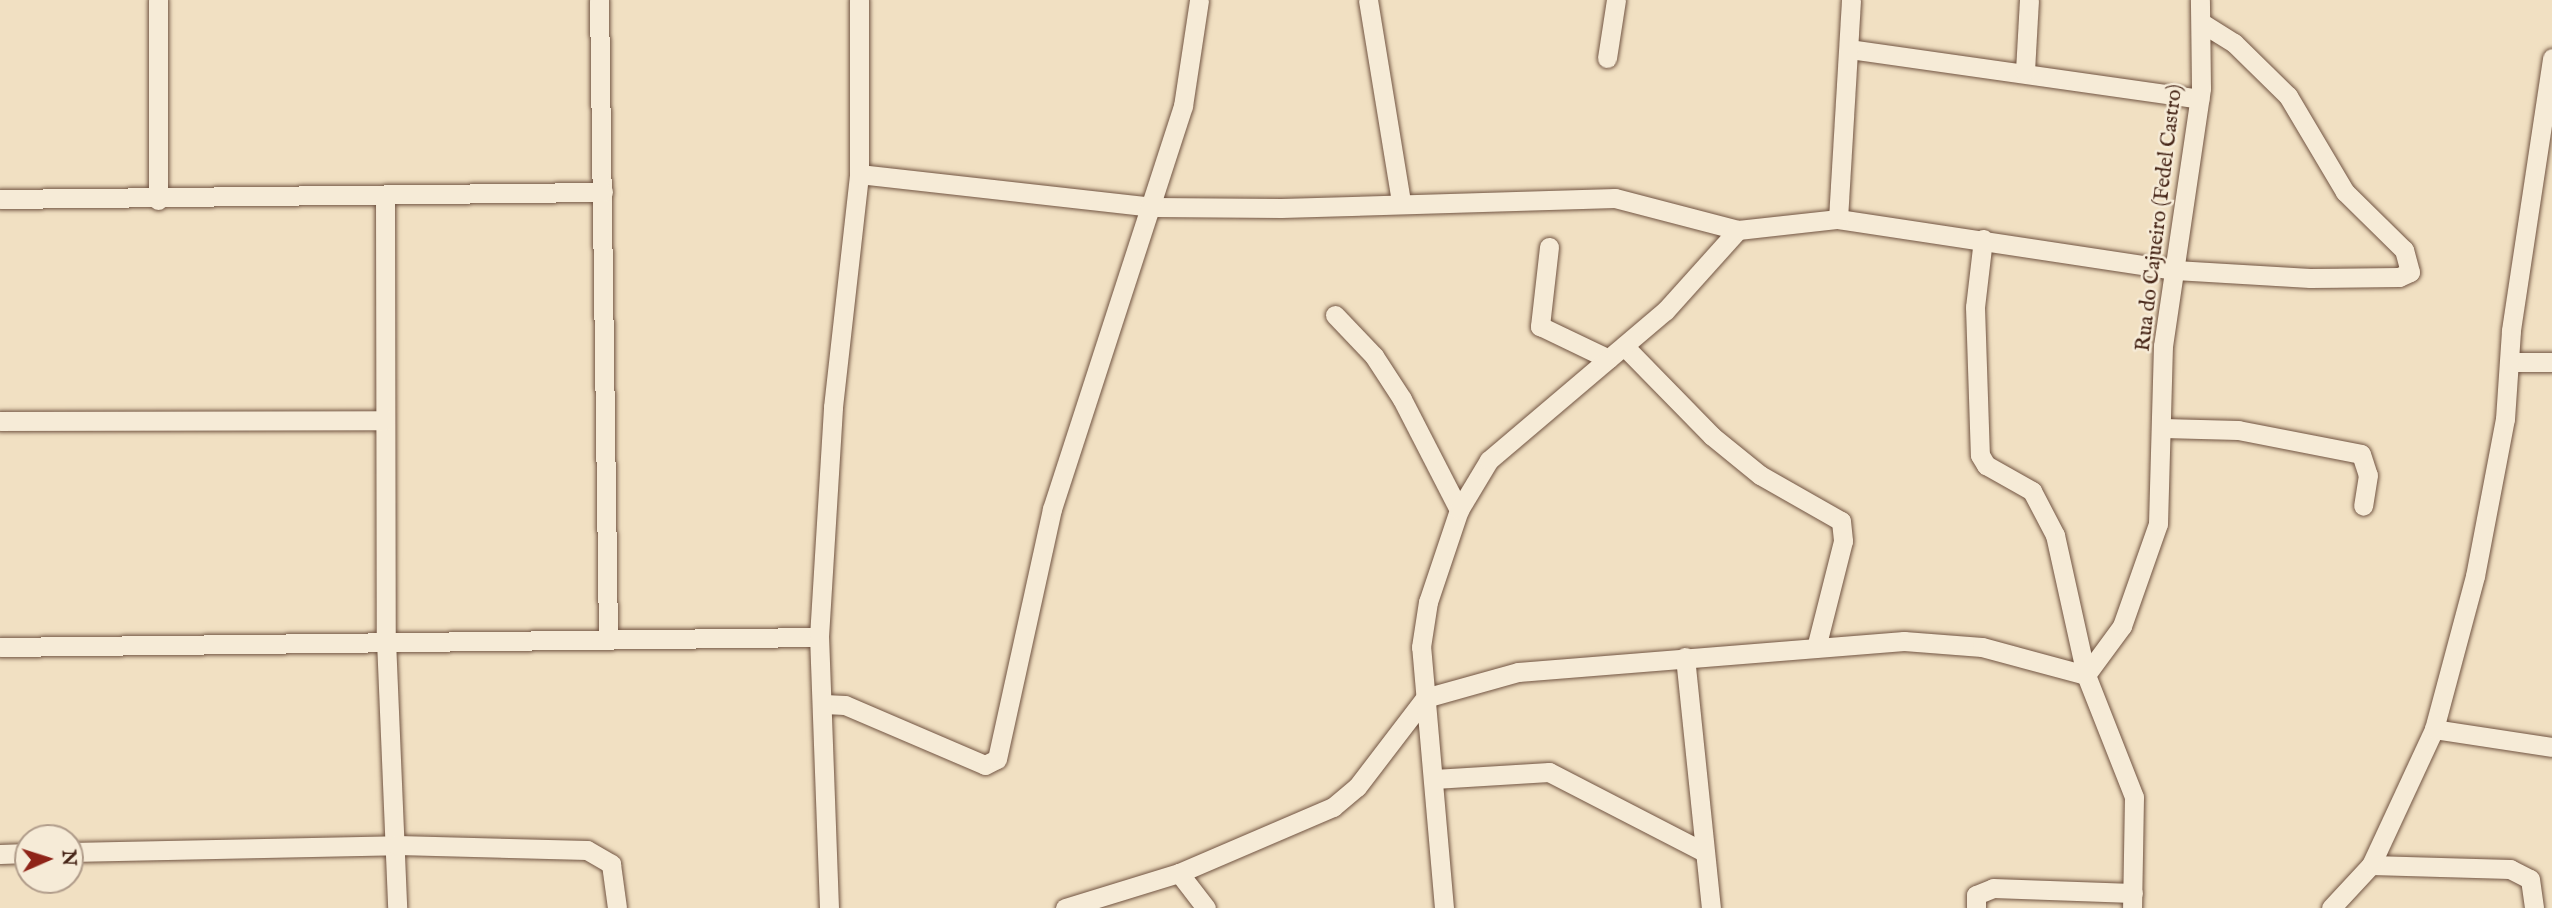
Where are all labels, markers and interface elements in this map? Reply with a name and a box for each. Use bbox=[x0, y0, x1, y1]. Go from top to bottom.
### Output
street label: Rua do Cajueiro (Fedel Castro) bbox=[2131, 83, 2189, 353]
north arrow bbox=[14, 824, 84, 894]
text: N bbox=[56, 849, 80, 867]

